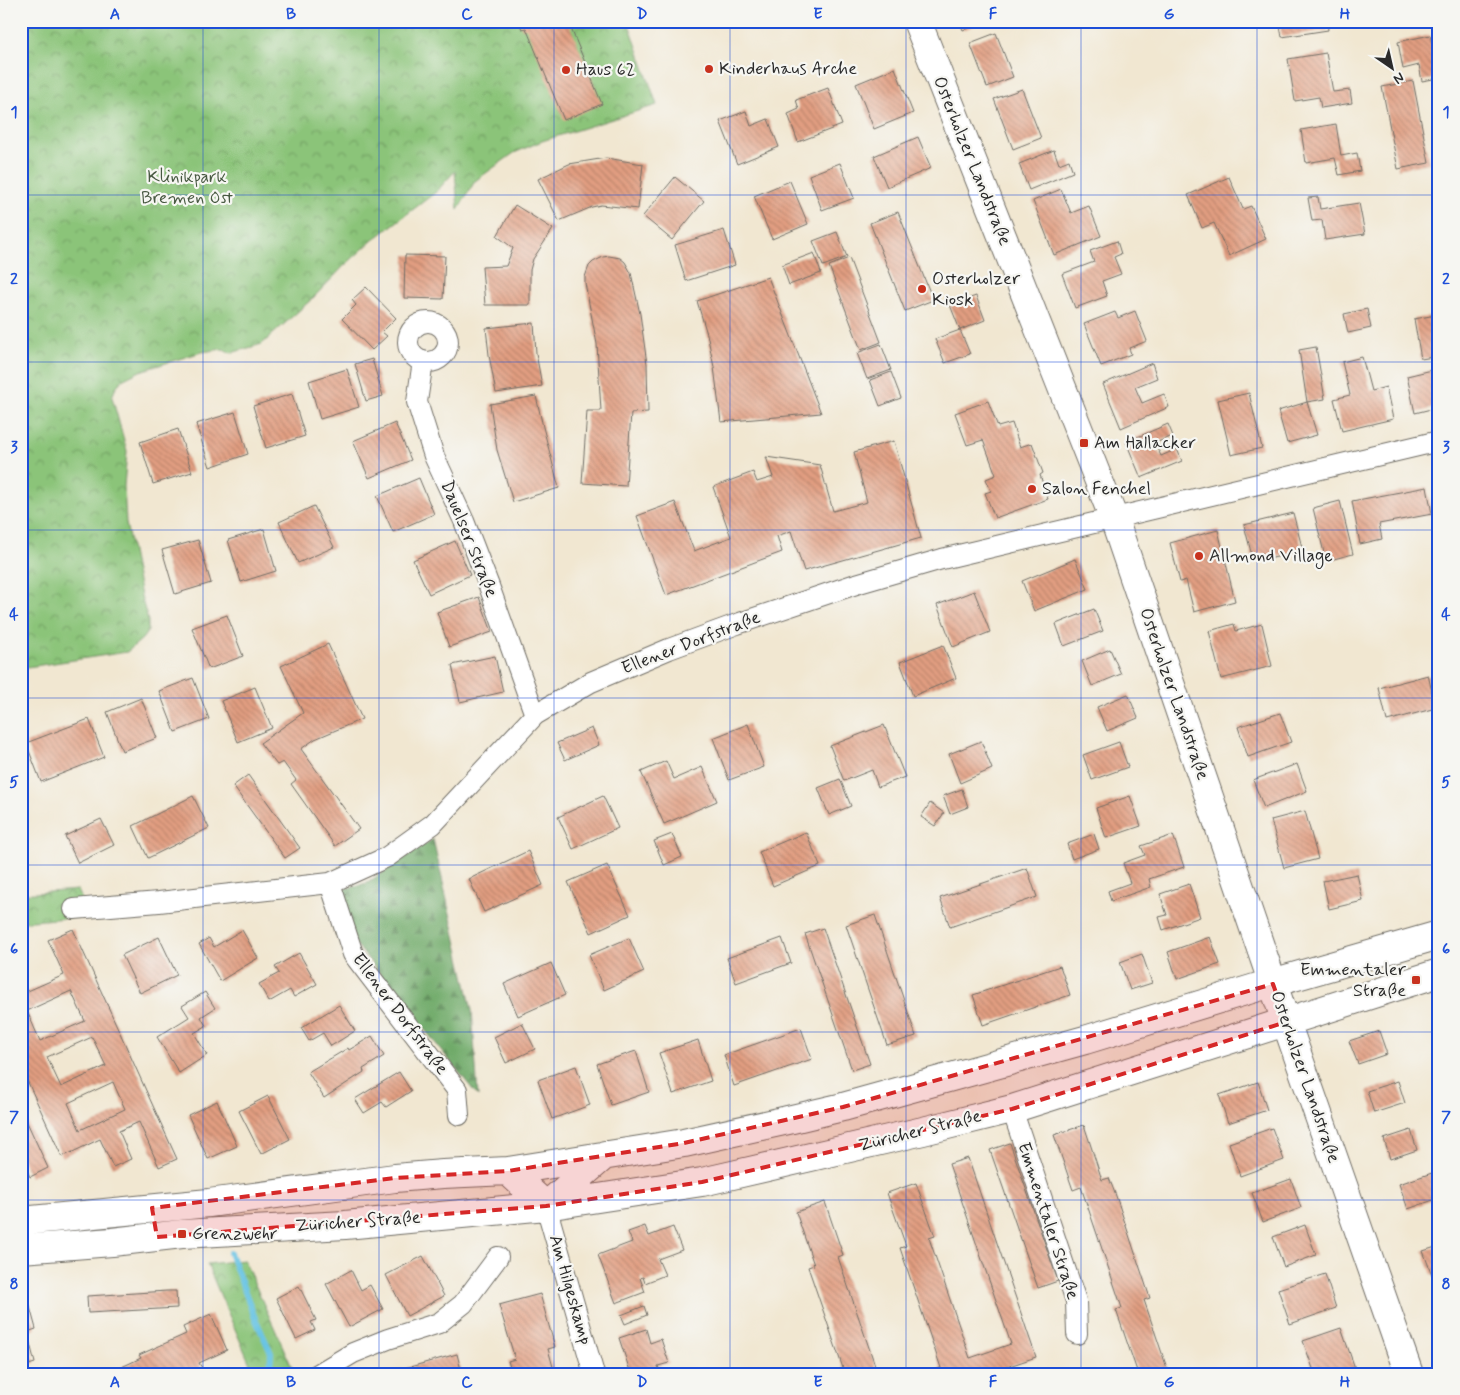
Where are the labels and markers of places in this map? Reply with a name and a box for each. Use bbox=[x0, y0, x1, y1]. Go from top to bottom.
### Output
place label: Kinderhaus Arche bbox=[719, 57, 857, 81]
place label: Haus 62 bbox=[576, 58, 635, 82]
marker: Kinderhaus Arche bbox=[703, 63, 715, 75]
marker: Haus 62 bbox=[560, 64, 572, 76]
place label: Osterholzer Kiosk bbox=[932, 267, 1021, 312]
marker: Osterholzer Kiosk bbox=[916, 283, 928, 295]
place label: Am Hallacker bbox=[1094, 431, 1196, 455]
marker: Am Hallacker bbox=[1078, 437, 1090, 449]
place label: Salon Fenchel bbox=[1042, 477, 1151, 501]
marker: Salon Fenchel bbox=[1026, 483, 1038, 495]
place label: Allmond Village bbox=[1209, 544, 1333, 569]
marker: Allmond Village bbox=[1193, 550, 1205, 562]
place label: Emmentaler Straße bbox=[1300, 958, 1407, 1003]
marker: Emmentaler Straße bbox=[1410, 974, 1422, 986]
place label: Grenzwehr bbox=[192, 1222, 278, 1246]
marker: Grenzwehr bbox=[176, 1228, 188, 1240]

